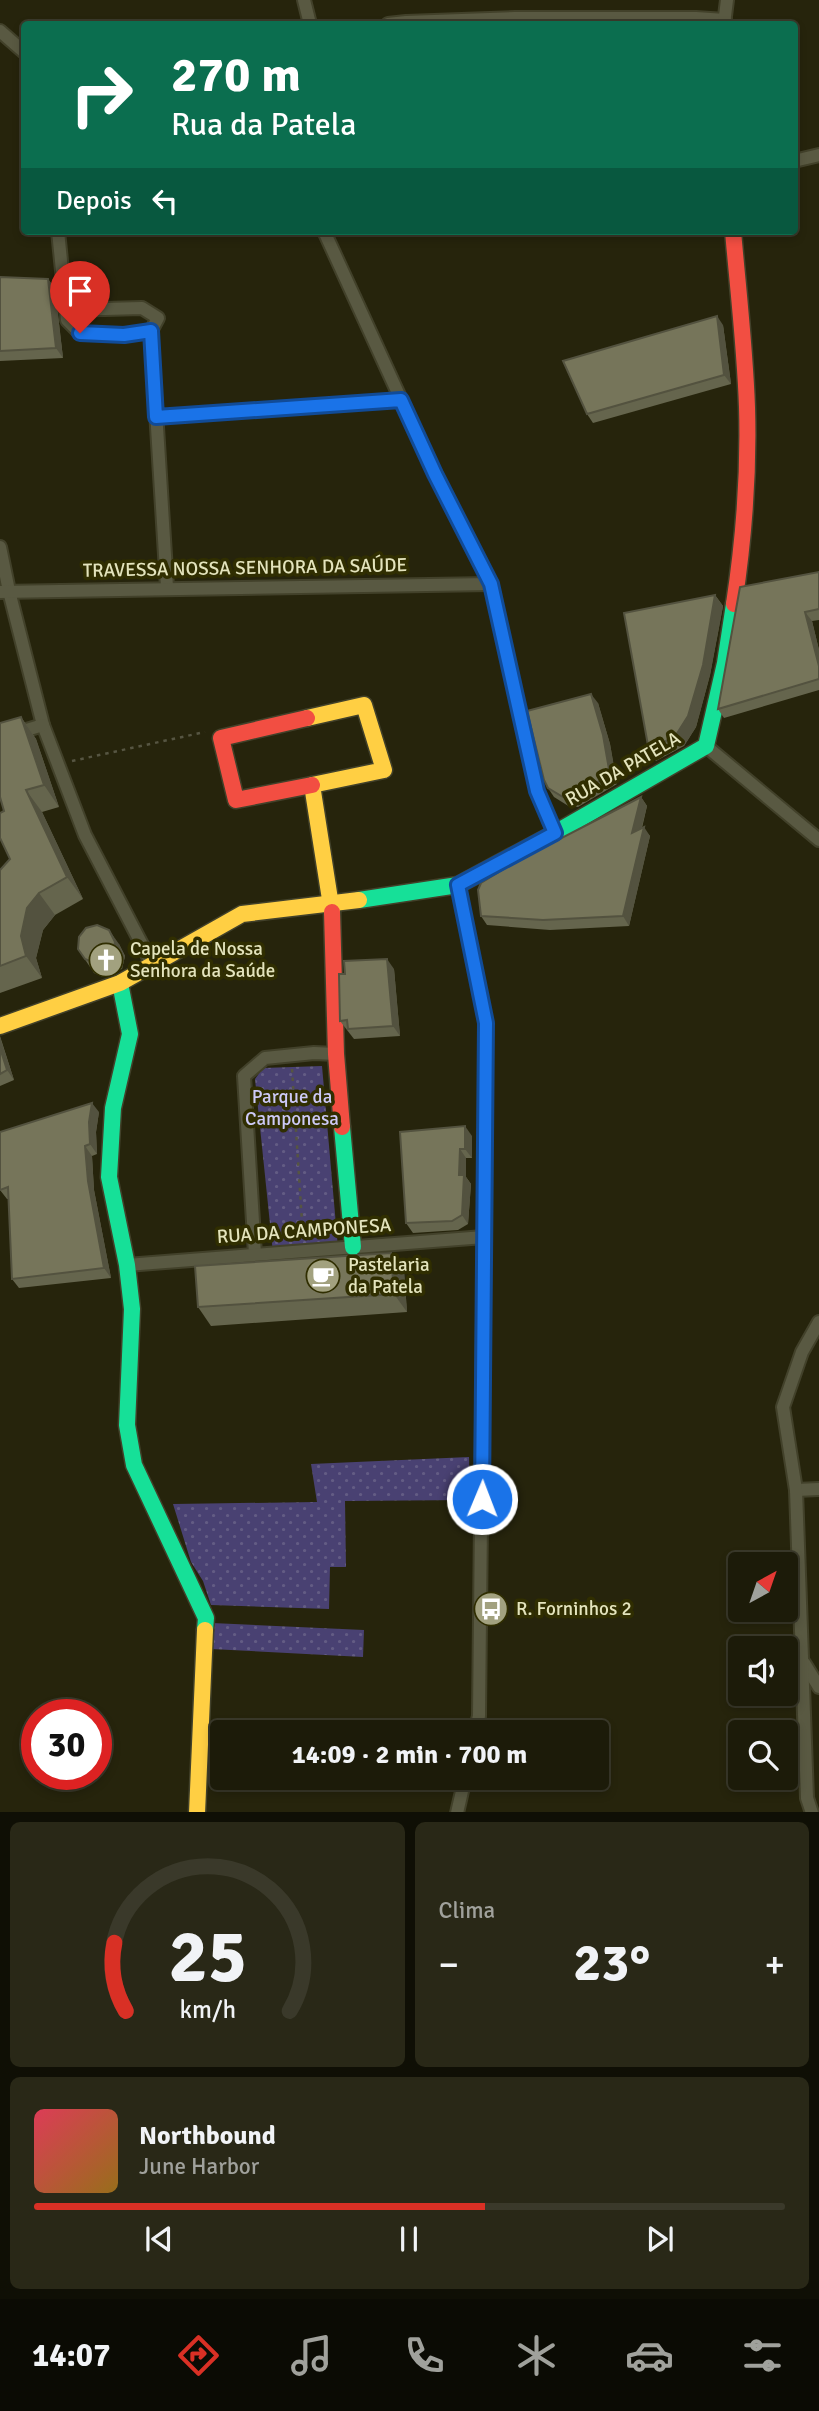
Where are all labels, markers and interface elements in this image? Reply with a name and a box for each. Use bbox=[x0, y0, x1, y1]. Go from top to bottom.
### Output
text: 270 m bbox=[171, 45, 301, 105]
icon: right bbox=[56, 49, 147, 140]
text: Rua da Patela bbox=[171, 105, 356, 144]
icon: left bbox=[146, 182, 184, 220]
text: Depois bbox=[56, 185, 132, 217]
pin bbox=[50, 261, 110, 333]
icon: arrive bbox=[61, 272, 99, 310]
street label: TRAVESSA NOSSA SENHORA DA SAÚDE bbox=[83, 553, 407, 583]
street label: RUA DA PATELA bbox=[561, 726, 685, 812]
place label: Capela de Nossa Senhora da Saúde bbox=[130, 937, 275, 983]
church icon: Capela de Nossa Senhora da Saúde bbox=[87, 941, 125, 979]
park label: Parque da Camponesa bbox=[245, 1085, 339, 1131]
street label: RUA DA CAMPONESA bbox=[216, 1213, 392, 1249]
place label: Pastelaria da Patela bbox=[348, 1253, 430, 1299]
cafe icon: Pastelaria da Patela bbox=[304, 1257, 342, 1295]
position arrow bbox=[445, 1462, 519, 1536]
north arrow bbox=[728, 1552, 798, 1622]
map controls bbox=[728, 1552, 798, 1790]
bus stop icon: R. Forninhos 2 bbox=[472, 1590, 510, 1628]
place label: R. Forninhos 2 bbox=[516, 1597, 632, 1621]
button: sound bbox=[728, 1636, 798, 1706]
speed limit sign: 30 bbox=[21, 1699, 112, 1790]
button: search bbox=[728, 1720, 798, 1790]
text: 14:09 · 2 min · 700 m bbox=[292, 1739, 527, 1771]
text: Clima bbox=[439, 1896, 495, 1925]
text: 25 bbox=[168, 1913, 247, 2002]
text: 23° bbox=[573, 1931, 650, 1995]
text: − bbox=[439, 1941, 459, 1988]
text: + bbox=[764, 1941, 785, 1988]
text: km/h bbox=[179, 1993, 236, 2024]
text: Northbound bbox=[139, 2120, 276, 2152]
text: June Harbor bbox=[139, 2152, 259, 2181]
icon: previous bbox=[140, 2220, 178, 2258]
icon: pause bbox=[390, 2220, 428, 2258]
icon: next bbox=[641, 2220, 679, 2258]
icon: directions bbox=[174, 2331, 223, 2380]
icon: music bbox=[287, 2331, 336, 2380]
icon: phone bbox=[400, 2331, 449, 2380]
icon: climate bbox=[512, 2331, 561, 2380]
icon: car bbox=[625, 2331, 674, 2380]
icon: filters bbox=[738, 2331, 787, 2380]
text: 14:07 bbox=[32, 2336, 110, 2375]

